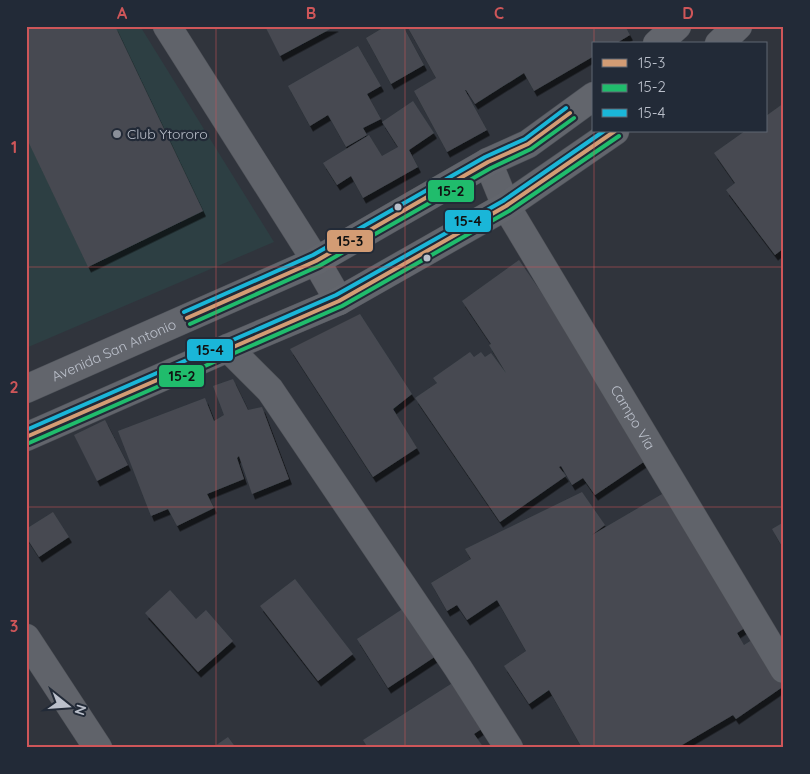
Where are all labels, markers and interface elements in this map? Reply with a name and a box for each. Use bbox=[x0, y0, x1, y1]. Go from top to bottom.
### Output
text: A bbox=[117, 3, 128, 23]
text: B bbox=[306, 3, 316, 23]
text: C bbox=[494, 3, 504, 23]
text: D bbox=[682, 3, 694, 23]
legend bbox=[592, 42, 768, 132]
text: 15-3 bbox=[638, 53, 666, 72]
text: 15-2 bbox=[638, 77, 666, 96]
text: 15-4 bbox=[638, 103, 666, 122]
place label: Club Ytororo bbox=[127, 125, 208, 143]
marker: Club Ytororo bbox=[111, 128, 123, 140]
text: 1 bbox=[11, 137, 17, 157]
line badge: 15-2 bbox=[427, 179, 475, 203]
text: 15-2 bbox=[437, 182, 465, 200]
unlabelled marker bbox=[393, 202, 403, 212]
line badge: 15-4 bbox=[444, 209, 492, 233]
text: 15-4 bbox=[454, 212, 482, 230]
line badge: 15-3 bbox=[326, 229, 374, 253]
text: 15-3 bbox=[337, 232, 363, 250]
unlabelled marker bbox=[422, 253, 432, 263]
street label: Avenida San Antonio bbox=[49, 315, 179, 386]
line badge: 15-4 bbox=[186, 338, 234, 362]
text: 15-4 bbox=[196, 341, 224, 359]
line badge: 15-2 bbox=[158, 364, 205, 388]
text: 15-2 bbox=[168, 367, 196, 385]
text: 2 bbox=[9, 377, 19, 397]
street label: Campo Vía bbox=[607, 382, 659, 453]
text: 3 bbox=[10, 616, 18, 636]
north arrow bbox=[42, 682, 92, 732]
text: N bbox=[70, 702, 91, 717]

